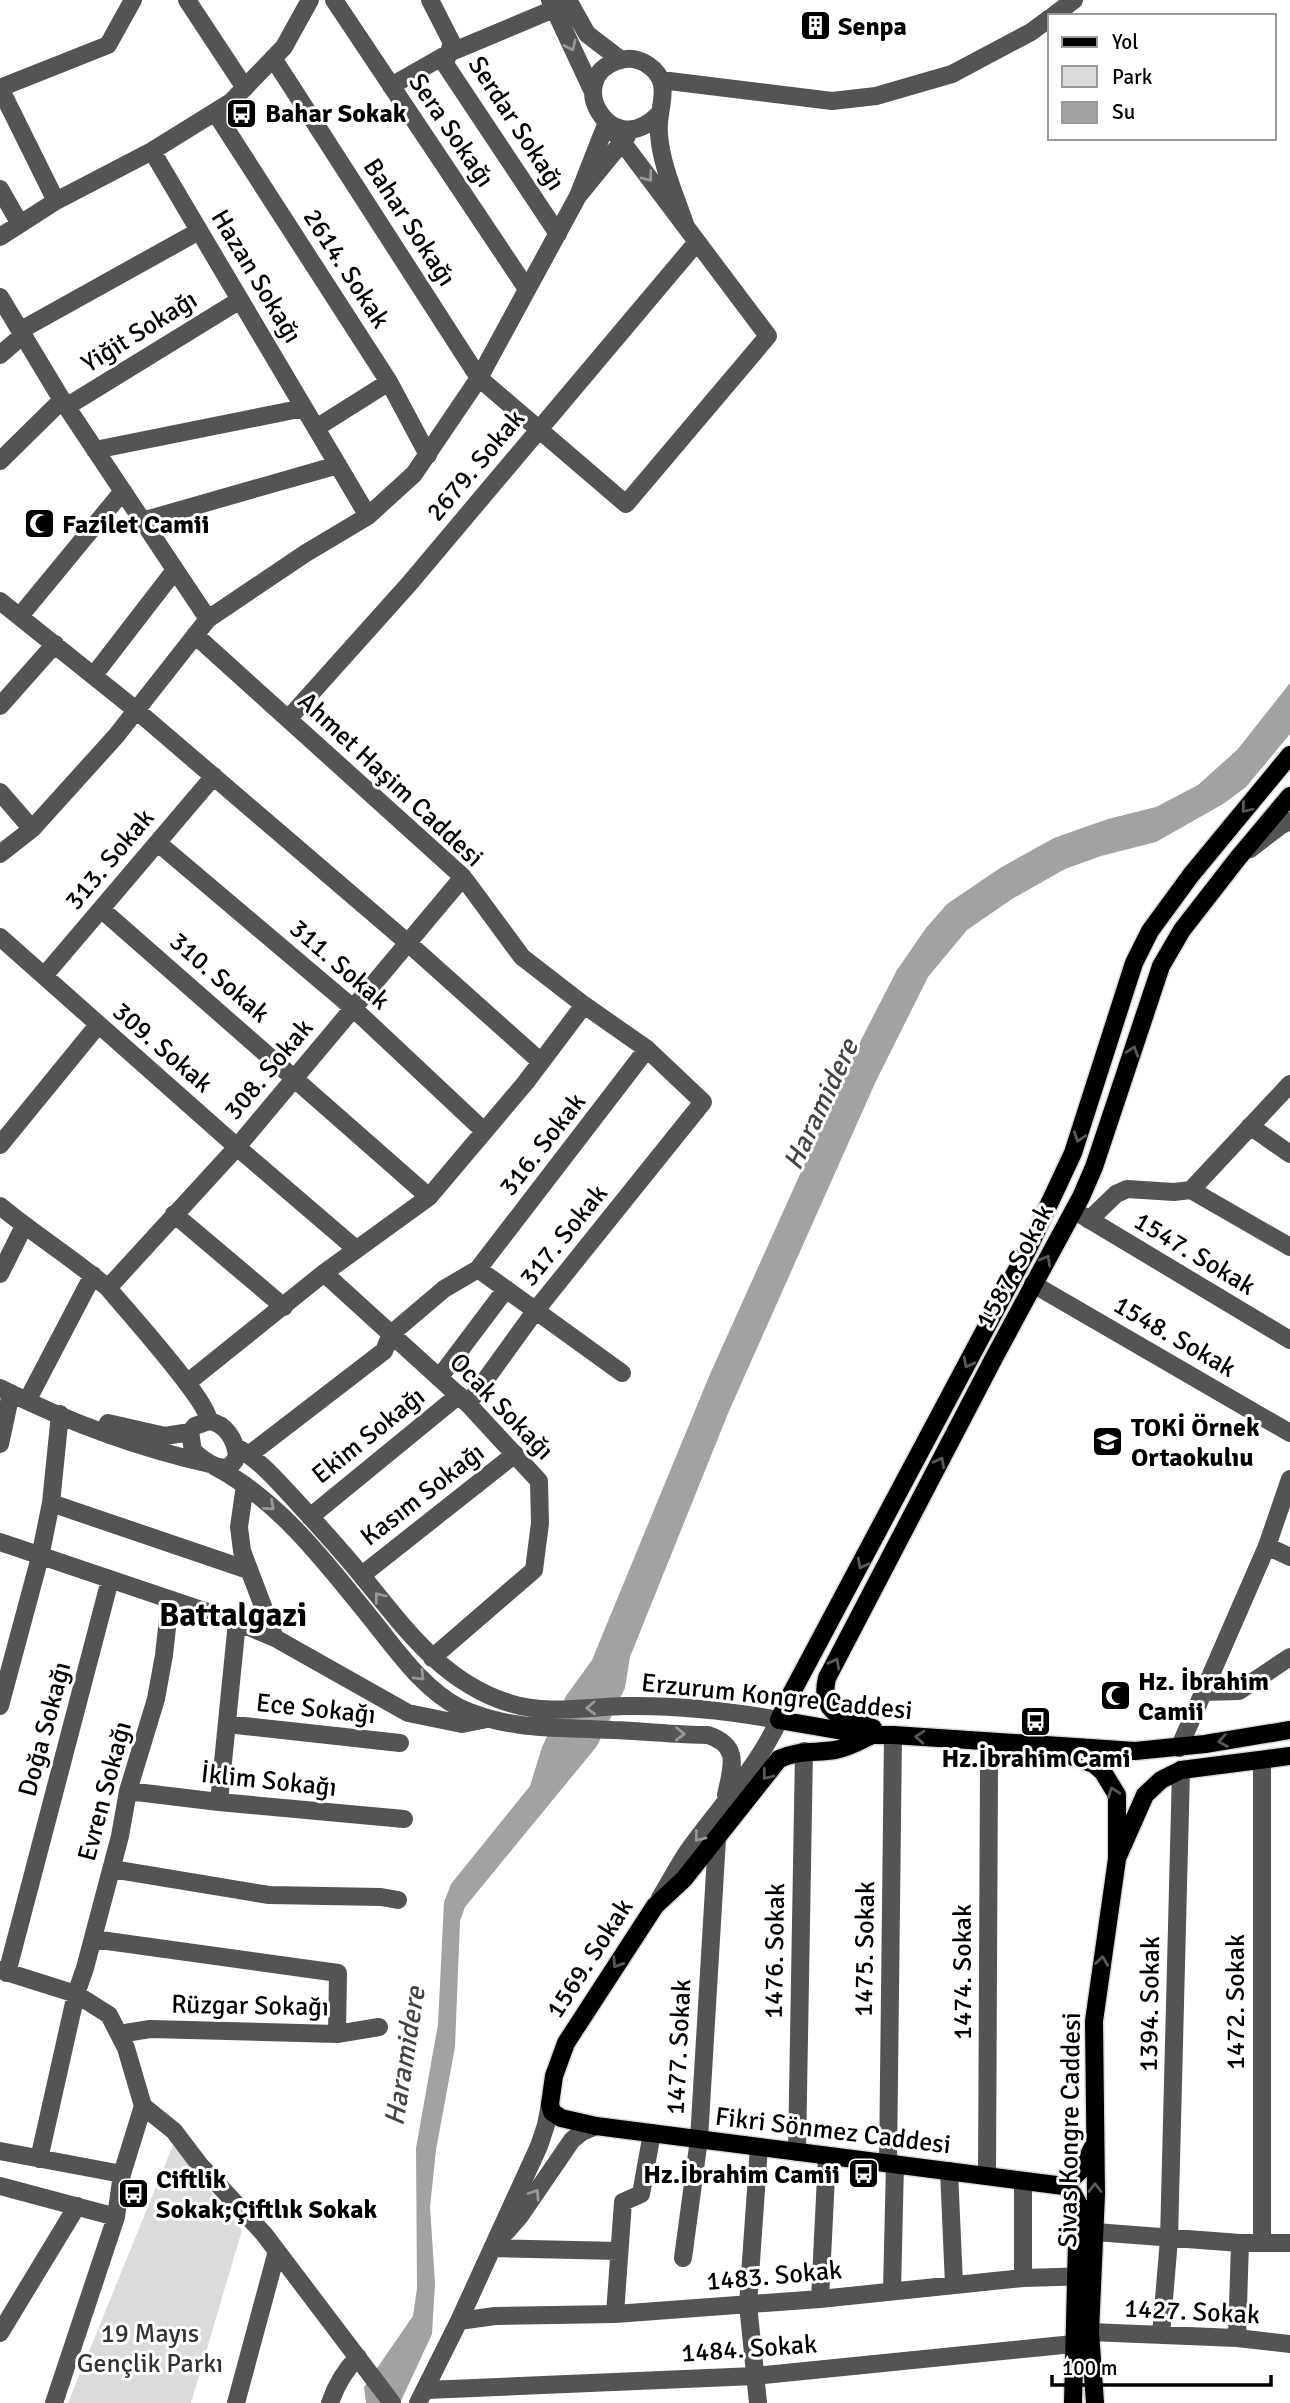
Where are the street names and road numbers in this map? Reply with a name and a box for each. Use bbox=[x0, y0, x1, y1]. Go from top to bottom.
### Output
street label: Serdar Sokağı bbox=[461, 50, 571, 197]
street label: Sera Sokağı bbox=[401, 67, 501, 194]
street label: Bahar Sokağı bbox=[356, 152, 462, 293]
street label: 2614. Sokak bbox=[296, 203, 397, 334]
street label: Hazan Sokağı bbox=[204, 204, 309, 349]
street label: Yiğit Sokağı bbox=[76, 284, 203, 380]
street label: 2679. Sokak bbox=[420, 403, 532, 528]
street label: Ahmet Haşim Caddesi bbox=[291, 686, 490, 874]
street label: 313. Sokak bbox=[58, 803, 161, 917]
street label: 311. Sokak bbox=[283, 913, 396, 1017]
street label: 310. Sokak bbox=[163, 926, 276, 1030]
street label: 309. Sokak bbox=[106, 996, 219, 1100]
street label: 308. Sokak bbox=[217, 1013, 320, 1127]
street label: 316. Sokak bbox=[493, 1087, 593, 1202]
street label: 317. Sokak bbox=[513, 1178, 615, 1293]
street label: 1587. Sokak bbox=[969, 1199, 1061, 1334]
street label: 1547. Sokak bbox=[1128, 1205, 1261, 1303]
street label: 1548. Sokak bbox=[1108, 1289, 1241, 1385]
street label: Ocak Sokağı bbox=[442, 1347, 560, 1467]
street label: Ekim Sokağı bbox=[306, 1381, 432, 1491]
street label: Kasım Sokağı bbox=[354, 1436, 491, 1553]
street label: Doğa Sokağı bbox=[12, 1659, 78, 1800]
street label: Erzurum Kongre Caddesi bbox=[640, 1667, 914, 1727]
street label: Ece Sokağı bbox=[254, 1687, 377, 1731]
street label: Evren Sokağı bbox=[71, 1718, 139, 1864]
street label: İklim Sokağı bbox=[200, 1758, 338, 1804]
street label: 1475. Sokak bbox=[848, 1881, 882, 2017]
street label: 1476. Sokak bbox=[758, 1883, 792, 2019]
street label: 1569. Sokak bbox=[539, 1893, 640, 2024]
street label: 1474. Sokak bbox=[947, 1904, 979, 2040]
street label: 1472. Sokak bbox=[1220, 1934, 1252, 2070]
street label: 1394. Sokak bbox=[1133, 1936, 1167, 2072]
street label: 1477. Sokak bbox=[659, 1978, 699, 2116]
street label: Rüzgar Sokağı bbox=[171, 1989, 329, 2023]
street label: Sivas Kongre Caddesi bbox=[1052, 2012, 1088, 2248]
street label: Fikri Sönmez Caddesi bbox=[713, 2101, 953, 2161]
street label: 1483. Sokak bbox=[705, 2254, 843, 2298]
street label: 1427. Sokak bbox=[1123, 2292, 1261, 2332]
street label: 1484. Sokak bbox=[680, 2328, 818, 2370]

